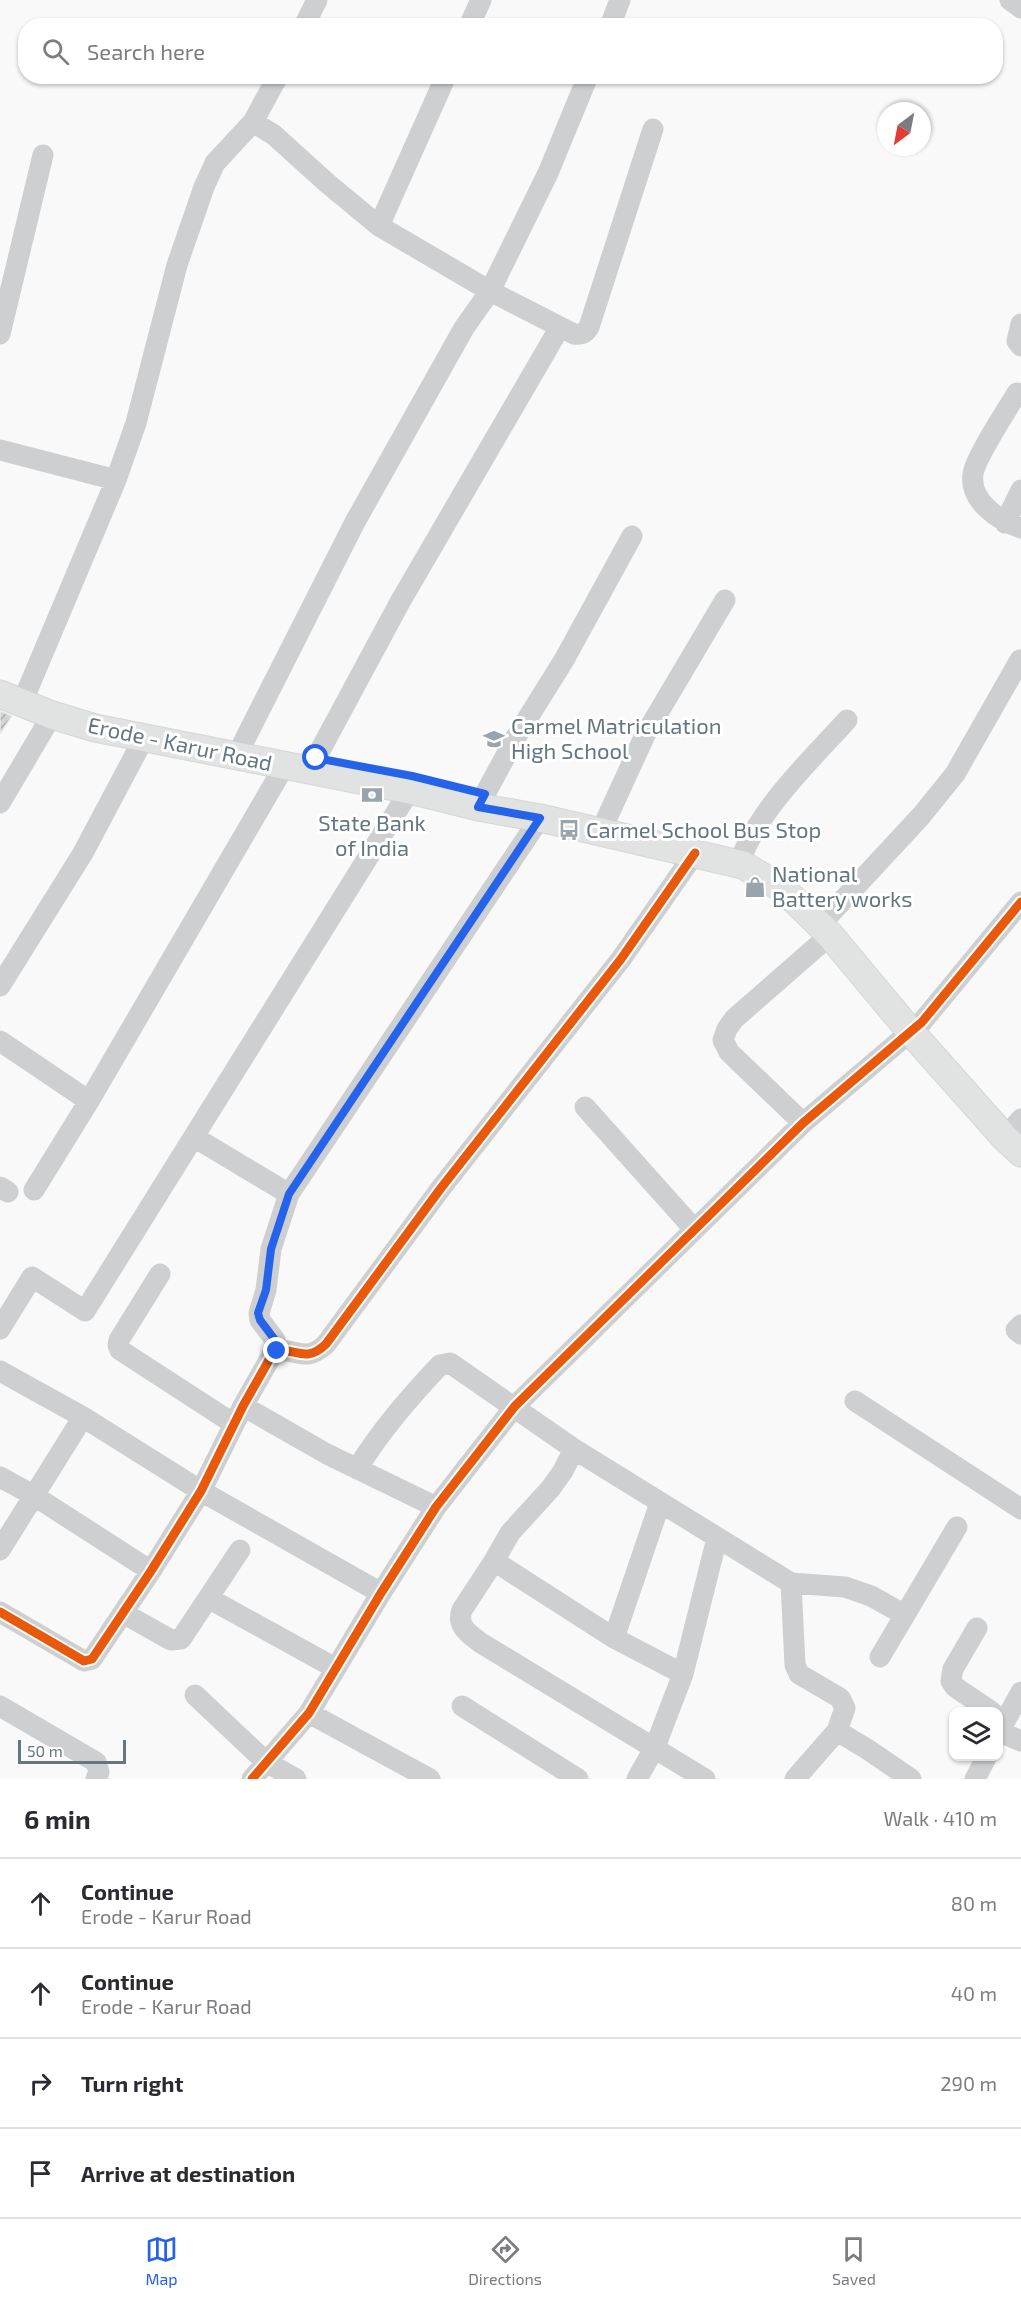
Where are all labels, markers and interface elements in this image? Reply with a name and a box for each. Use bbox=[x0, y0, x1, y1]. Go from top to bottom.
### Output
search box bbox=[18, 18, 1003, 84]
icon: search bbox=[39, 35, 72, 68]
text: Search here bbox=[87, 38, 205, 64]
north arrow bbox=[877, 102, 931, 156]
street label: Erode - Karur Road bbox=[86, 711, 275, 775]
place label: Carmel Matriculation High School bbox=[511, 712, 721, 763]
school or university icon: Carmel Matriculation High School bbox=[482, 727, 506, 751]
route start bbox=[302, 744, 328, 770]
bank icon: State Bank of India bbox=[360, 783, 384, 807]
place label: State Bank of India bbox=[318, 809, 426, 860]
place label: Carmel School Bus Stop bbox=[586, 816, 821, 842]
bus stop icon: Carmel School Bus Stop bbox=[557, 818, 581, 842]
place label: National Battery works bbox=[772, 860, 913, 911]
shop icon: National Battery works bbox=[743, 875, 767, 899]
route end bbox=[263, 1337, 289, 1363]
map controls bbox=[949, 1707, 1003, 1761]
button: layers bbox=[949, 1707, 1003, 1761]
scale bar bbox=[18, 1737, 126, 1764]
text: 50 m bbox=[27, 1741, 63, 1760]
text: 6 min bbox=[24, 1803, 91, 1834]
text: Walk · 410 m bbox=[883, 1806, 997, 1830]
text: Continue bbox=[81, 1878, 174, 1904]
icon: ahead bbox=[24, 1887, 57, 1920]
text: 80 m bbox=[951, 1891, 997, 1915]
text: Erode - Karur Road bbox=[81, 1904, 252, 1928]
text: Continue bbox=[81, 1968, 174, 1994]
icon: ahead bbox=[24, 1977, 57, 2010]
text: 40 m bbox=[951, 1981, 997, 2005]
text: Erode - Karur Road bbox=[81, 1994, 252, 2018]
icon: right bbox=[24, 2067, 57, 2100]
text: Turn right bbox=[81, 2070, 183, 2096]
text: 290 m bbox=[940, 2071, 997, 2095]
icon: arrive bbox=[24, 2157, 57, 2190]
text: Arrive at destination bbox=[81, 2160, 295, 2186]
tab: Map bbox=[145, 2233, 178, 2288]
tab: Directions bbox=[468, 2233, 542, 2288]
tab: Saved bbox=[832, 2233, 876, 2288]

